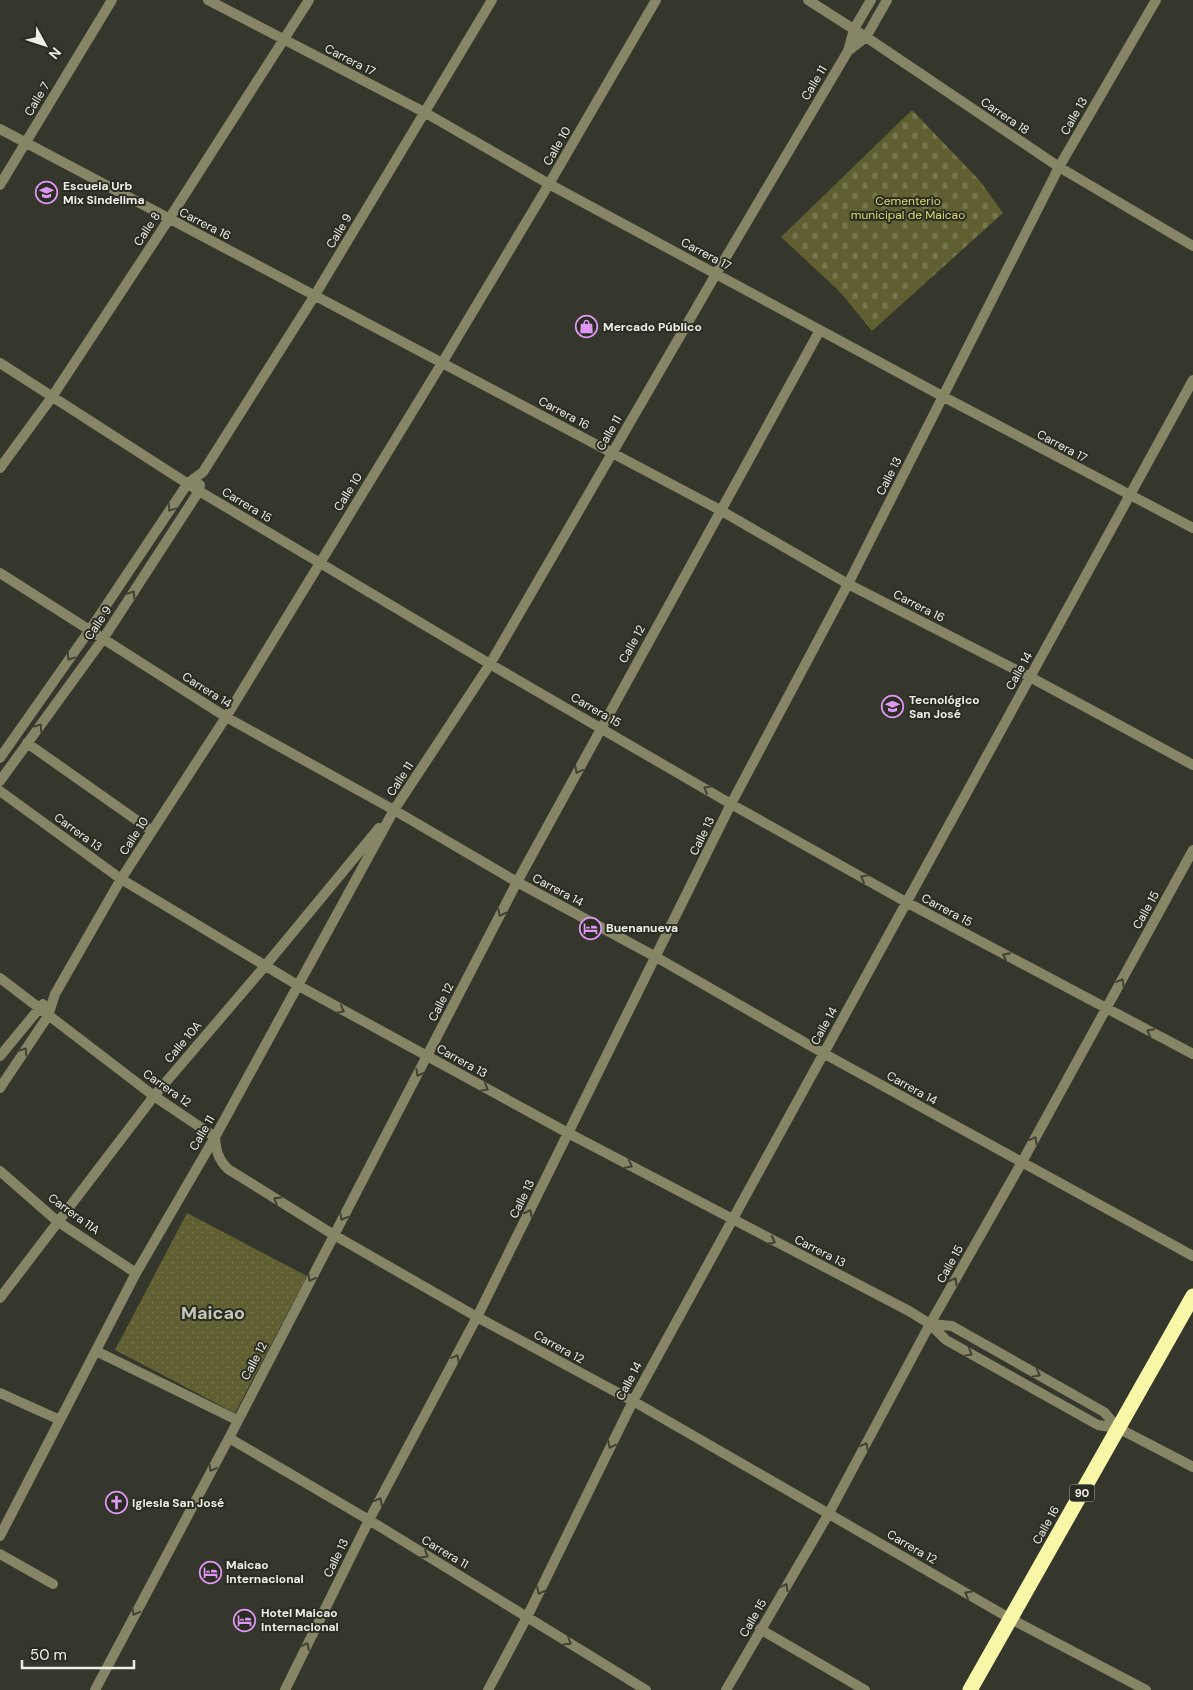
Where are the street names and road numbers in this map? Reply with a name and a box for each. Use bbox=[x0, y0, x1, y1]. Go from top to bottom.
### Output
street label: Carrera 17 bbox=[322, 40, 378, 80]
street label: Calle 11 bbox=[797, 63, 831, 103]
street label: Calle 7 bbox=[21, 79, 53, 119]
street label: Carrera 18 bbox=[977, 94, 1033, 138]
street label: Calle 13 bbox=[1057, 94, 1091, 138]
street label: Calle 10 bbox=[539, 124, 575, 168]
street label: Carrera 16 bbox=[176, 204, 234, 244]
street label: Calle 8 bbox=[130, 209, 164, 249]
street label: Calle 9 bbox=[322, 211, 356, 251]
street label: Carrera 17 bbox=[678, 234, 734, 274]
street label: Carrera 16 bbox=[536, 393, 592, 433]
street label: Calle 11 bbox=[593, 413, 625, 453]
street label: Carrera 17 bbox=[1034, 426, 1090, 466]
street label: Calle 13 bbox=[872, 454, 906, 498]
street label: Calle 10 bbox=[330, 470, 366, 514]
street label: Carrera 15 bbox=[219, 484, 275, 526]
street label: Carrera 16 bbox=[890, 586, 948, 626]
street label: Calle 9 bbox=[81, 603, 115, 643]
street label: Calle 12 bbox=[615, 622, 649, 666]
street label: Calle 14 bbox=[1002, 649, 1036, 693]
street label: Carrera 14 bbox=[179, 668, 235, 712]
street label: Carrera 15 bbox=[568, 689, 624, 731]
street label: Calle 11 bbox=[383, 759, 417, 799]
street label: Carrera 13 bbox=[51, 809, 105, 855]
street label: Calle 10 bbox=[116, 814, 152, 858]
street label: Calle 13 bbox=[686, 814, 718, 858]
street label: Carrera 14 bbox=[530, 870, 586, 910]
street label: Calle 15 bbox=[1129, 888, 1163, 932]
street label: Carrera 15 bbox=[919, 890, 975, 930]
street label: Calle 12 bbox=[425, 980, 458, 1024]
street label: Calle 14 bbox=[807, 1004, 841, 1048]
street label: Calle 10A bbox=[161, 1018, 205, 1066]
street label: Carrera 13 bbox=[434, 1041, 490, 1081]
street label: Carrera 12 bbox=[140, 1066, 194, 1110]
street label: Carrera 14 bbox=[884, 1067, 940, 1109]
street label: Calle 11 bbox=[186, 1113, 218, 1153]
street label: Calle 13 bbox=[506, 1177, 538, 1221]
street label: Carrera 11A bbox=[45, 1190, 103, 1238]
street label: Carrera 13 bbox=[792, 1231, 848, 1271]
street label: Calle 15 bbox=[933, 1242, 967, 1286]
street label: Carrera 12 bbox=[531, 1327, 587, 1367]
street label: Calle 12 bbox=[237, 1339, 271, 1383]
street label: Calle 14 bbox=[612, 1359, 646, 1403]
road number: 90 bbox=[1070, 1485, 1094, 1502]
street label: Calle 16 bbox=[1029, 1503, 1063, 1547]
street label: Carrera 12 bbox=[884, 1526, 940, 1568]
street label: Carrera 11 bbox=[418, 1532, 472, 1572]
street label: Calle 13 bbox=[320, 1536, 352, 1580]
street label: Calle 15 bbox=[736, 1596, 770, 1640]

